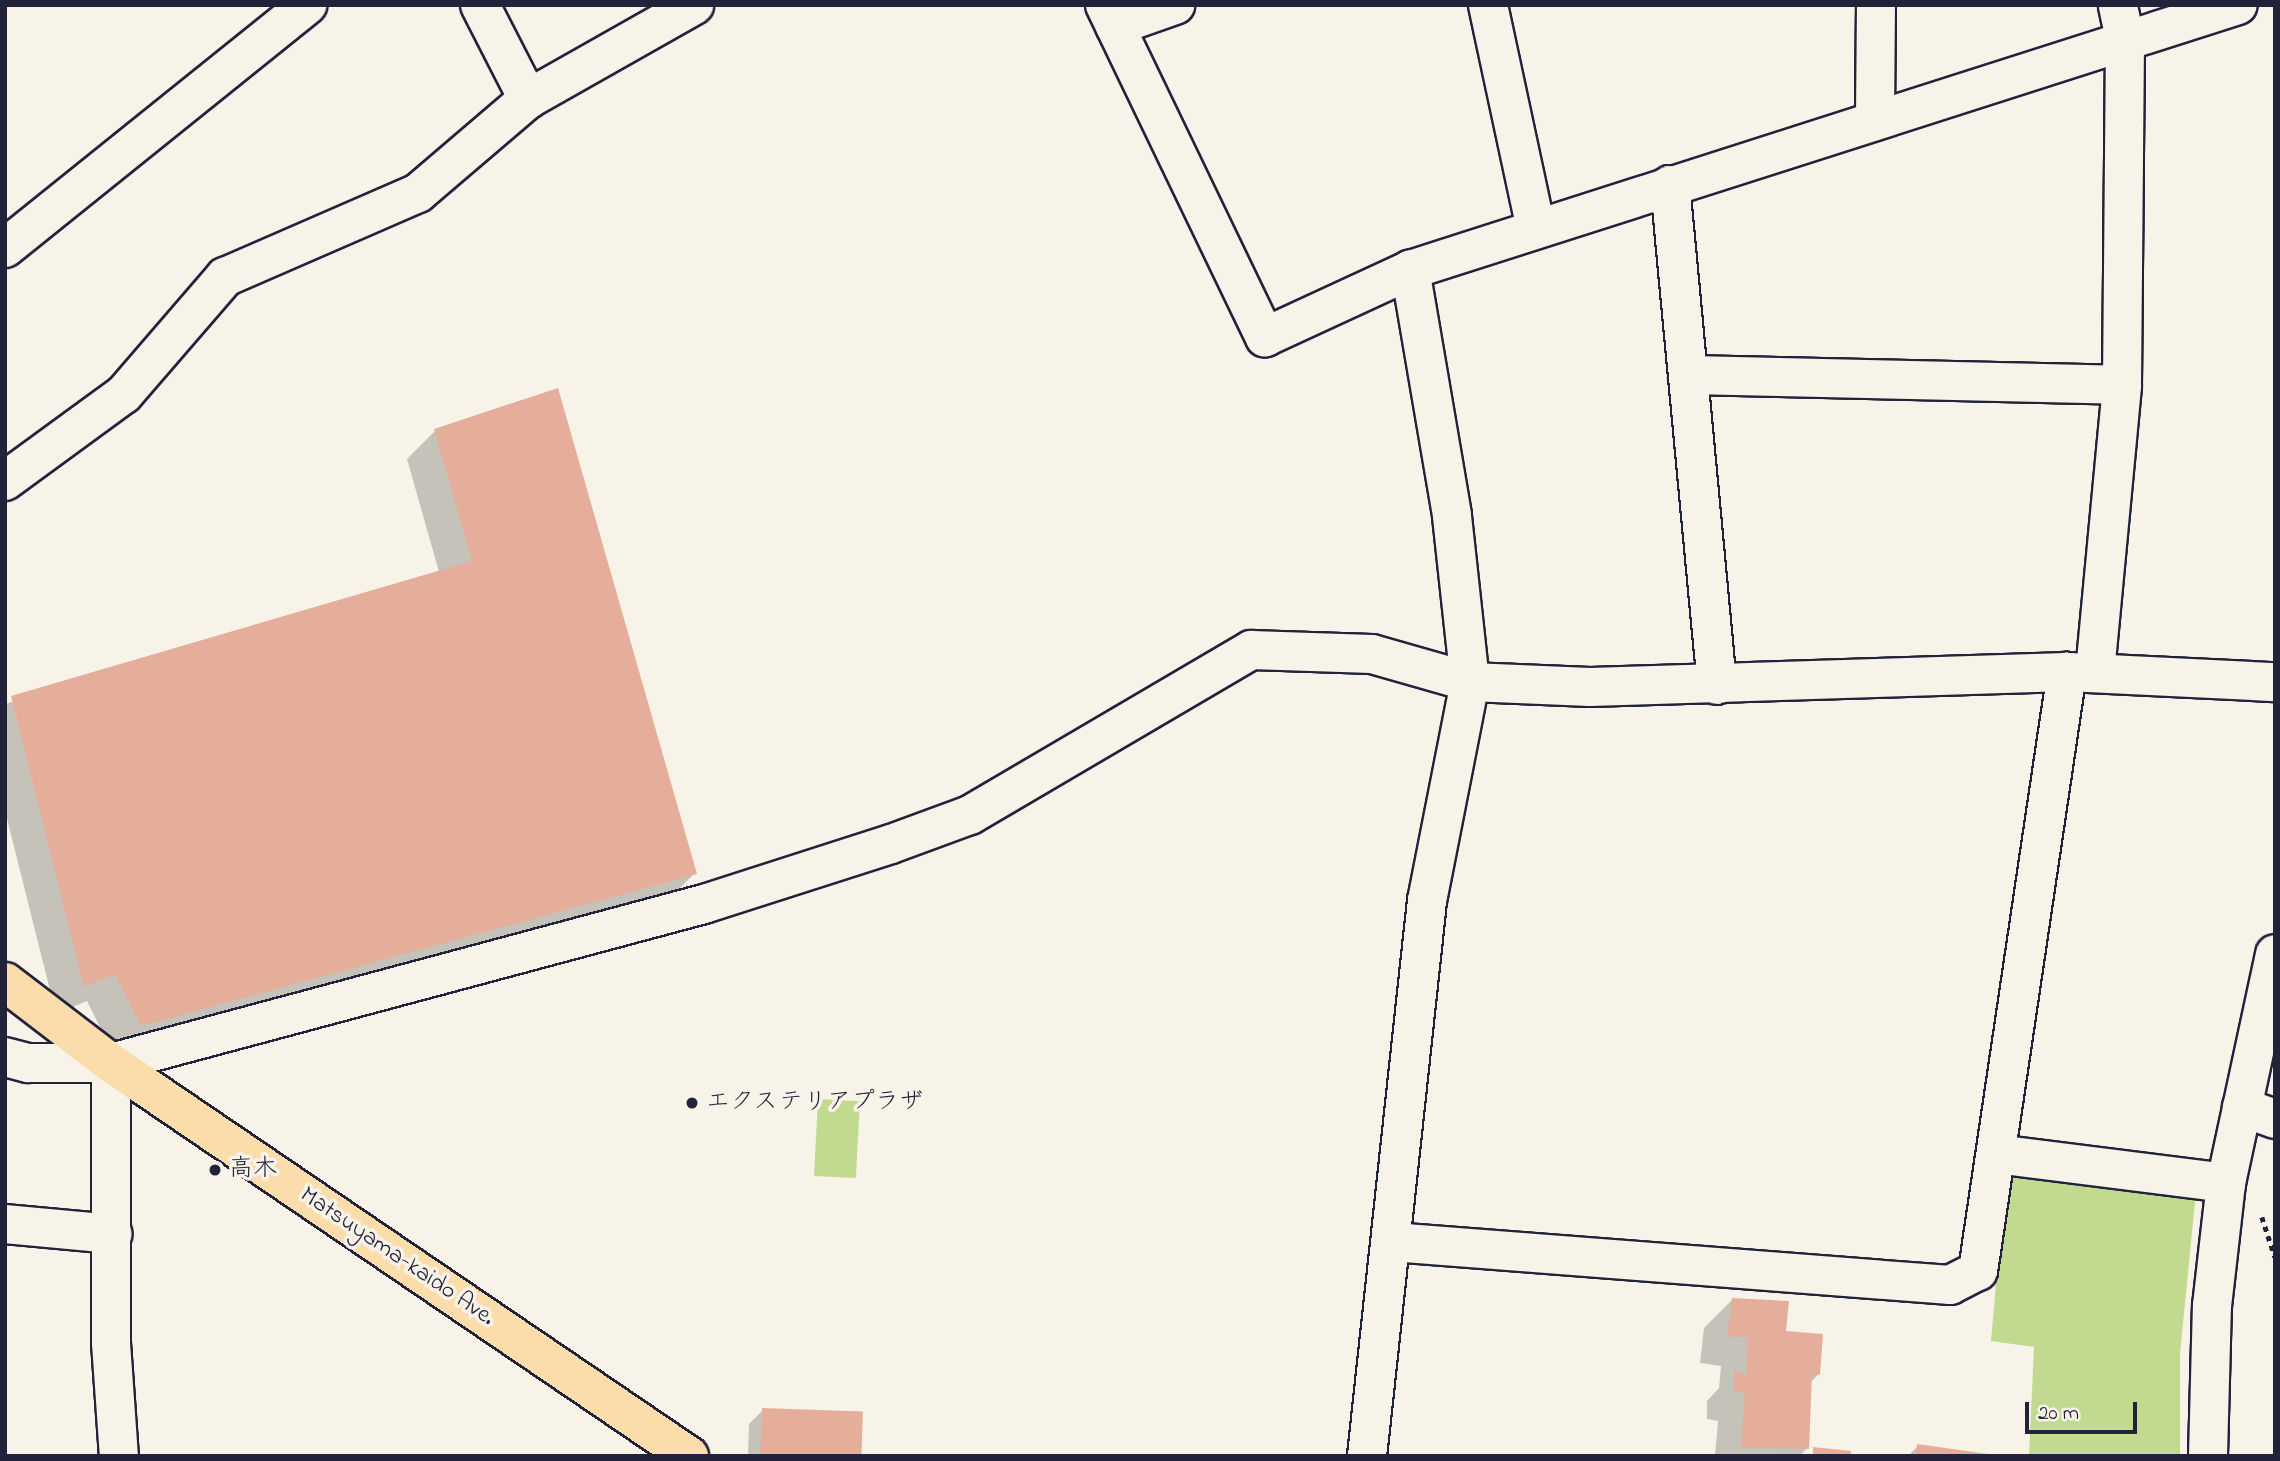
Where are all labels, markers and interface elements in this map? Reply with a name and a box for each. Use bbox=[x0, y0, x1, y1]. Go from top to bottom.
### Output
place label: エクステリアプラザ bbox=[706, 1089, 922, 1117]
marker: エクステリアプラザ bbox=[684, 1095, 700, 1111]
place label: 高木 bbox=[229, 1156, 277, 1184]
marker: 高木 bbox=[207, 1162, 223, 1178]
street label: Matsuyama-kaido Ave. bbox=[294, 1181, 500, 1333]
scale bar bbox=[2028, 1388, 2140, 1432]
text: 20 m bbox=[2038, 1399, 2079, 1429]

